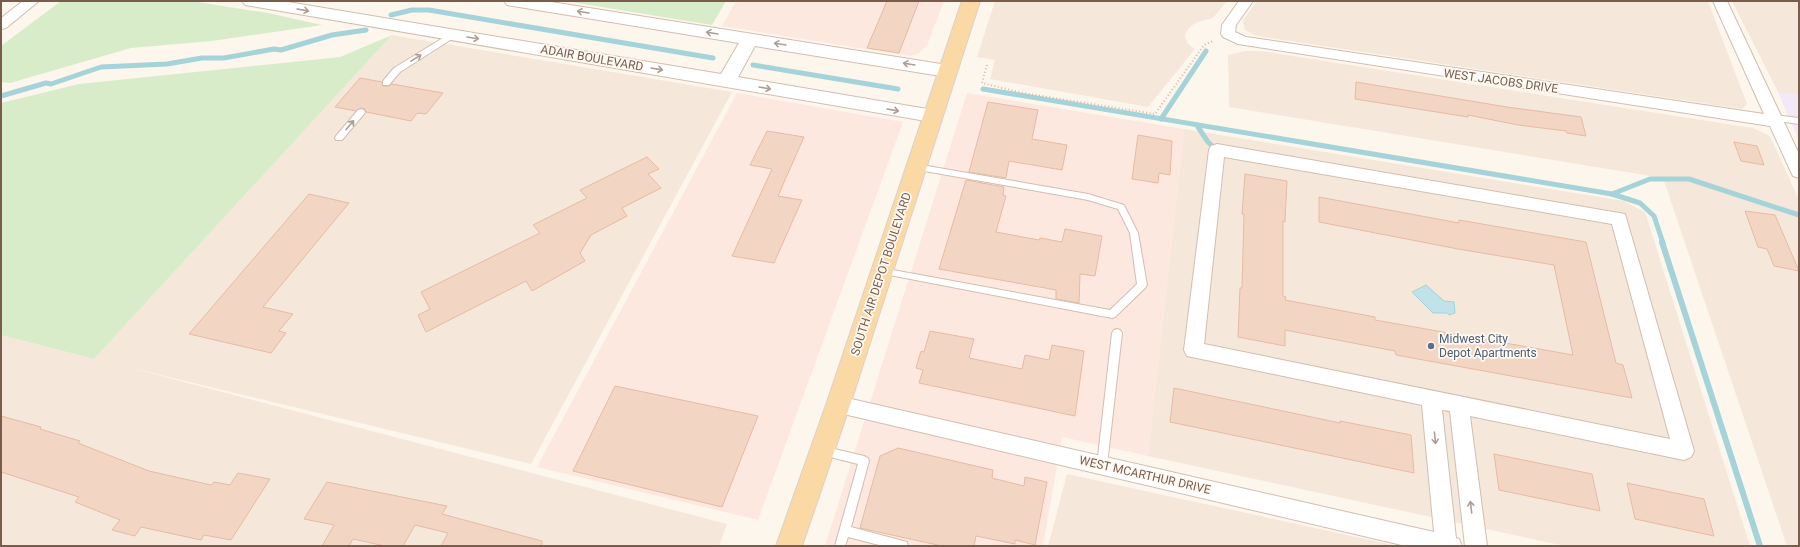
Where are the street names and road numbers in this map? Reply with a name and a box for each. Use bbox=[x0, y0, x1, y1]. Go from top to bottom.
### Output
street label: ADAIR BOULEVARD bbox=[540, 42, 645, 74]
street label: WEST JACOBS DRIVE bbox=[1443, 66, 1559, 96]
street label: SOUTH AIR DEPOT BOULEVARD bbox=[848, 191, 914, 357]
street label: WEST MCARTHUR DRIVE bbox=[1078, 453, 1212, 497]

